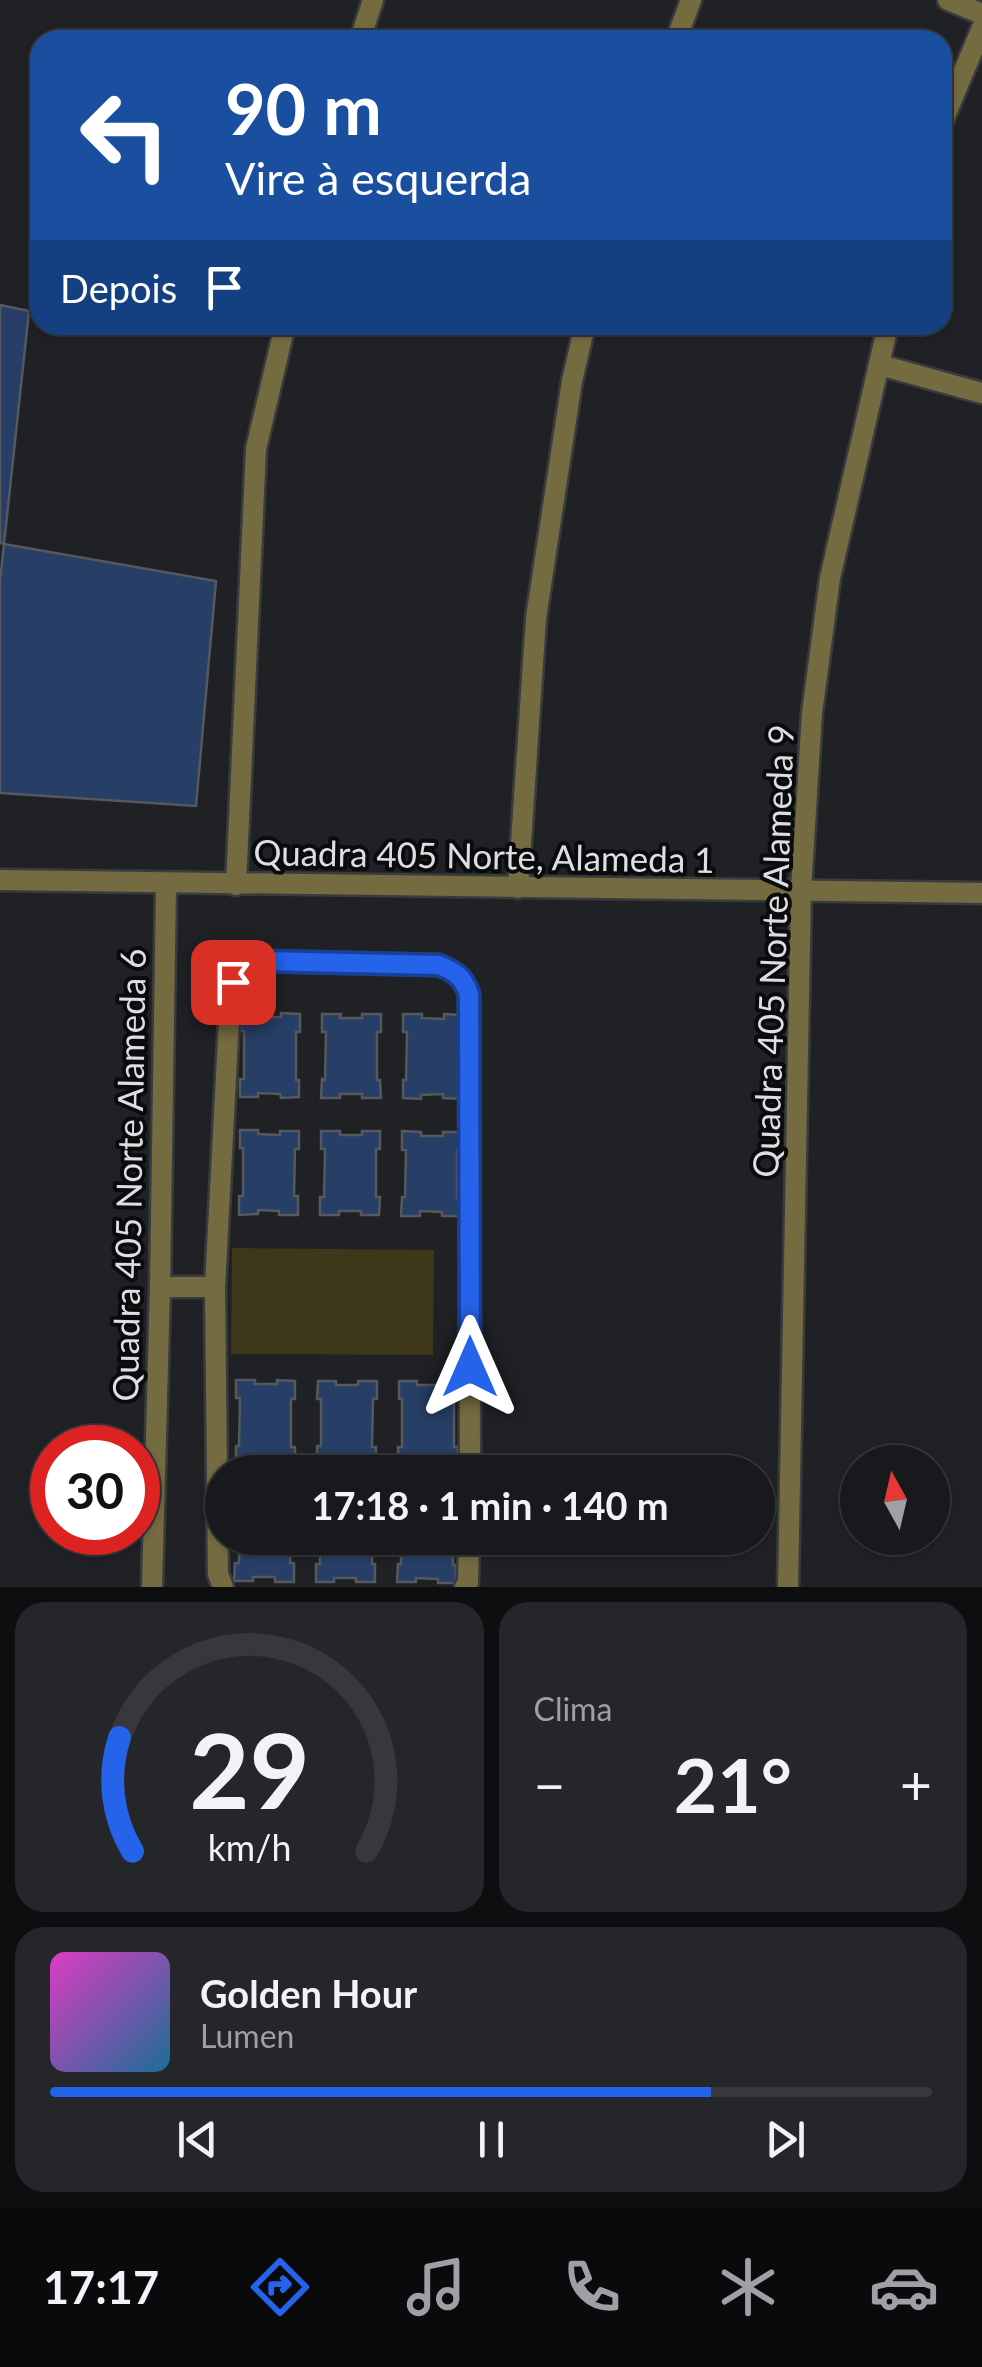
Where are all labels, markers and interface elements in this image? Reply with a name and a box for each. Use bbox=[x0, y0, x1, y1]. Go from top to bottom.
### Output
text: 90 m bbox=[225, 66, 382, 150]
icon: left bbox=[60, 70, 190, 200]
text: Vire à esquerda bbox=[225, 151, 531, 205]
icon: arrive bbox=[197, 260, 252, 315]
text: Depois bbox=[60, 265, 177, 311]
street label: Quadra 405 Norte Alameda 9 bbox=[743, 724, 801, 1178]
street label: Quadra 405 Norte, Alameda 1 bbox=[253, 830, 715, 880]
pin bbox=[191, 940, 276, 1025]
street label: Quadra 405 Norte Alameda 6 bbox=[103, 948, 153, 1402]
icon: arrive bbox=[206, 955, 261, 1010]
position arrow bbox=[418, 1315, 522, 1419]
speed limit sign: 30 bbox=[30, 1425, 160, 1555]
north arrow bbox=[840, 1445, 950, 1555]
map controls bbox=[840, 1445, 950, 1555]
text: 17:18 · 1 min · 140 m bbox=[311, 1482, 669, 1528]
text: Clima bbox=[534, 1689, 612, 1728]
text: 29 bbox=[189, 1706, 310, 1831]
text: 21° bbox=[674, 1739, 792, 1829]
text: − bbox=[534, 1751, 565, 1817]
text: + bbox=[900, 1751, 932, 1817]
text: km/h bbox=[207, 1826, 291, 1869]
text: Golden Hour bbox=[200, 1970, 417, 2016]
text: Lumen bbox=[200, 2016, 294, 2055]
icon: previous bbox=[170, 2112, 225, 2167]
icon: pause bbox=[464, 2112, 519, 2167]
icon: next bbox=[758, 2112, 813, 2167]
icon: directions bbox=[245, 2252, 315, 2322]
icon: music bbox=[401, 2252, 471, 2322]
icon: phone bbox=[557, 2252, 627, 2322]
icon: climate bbox=[713, 2252, 783, 2322]
icon: car bbox=[869, 2252, 939, 2322]
text: 17:17 bbox=[43, 2260, 159, 2314]

